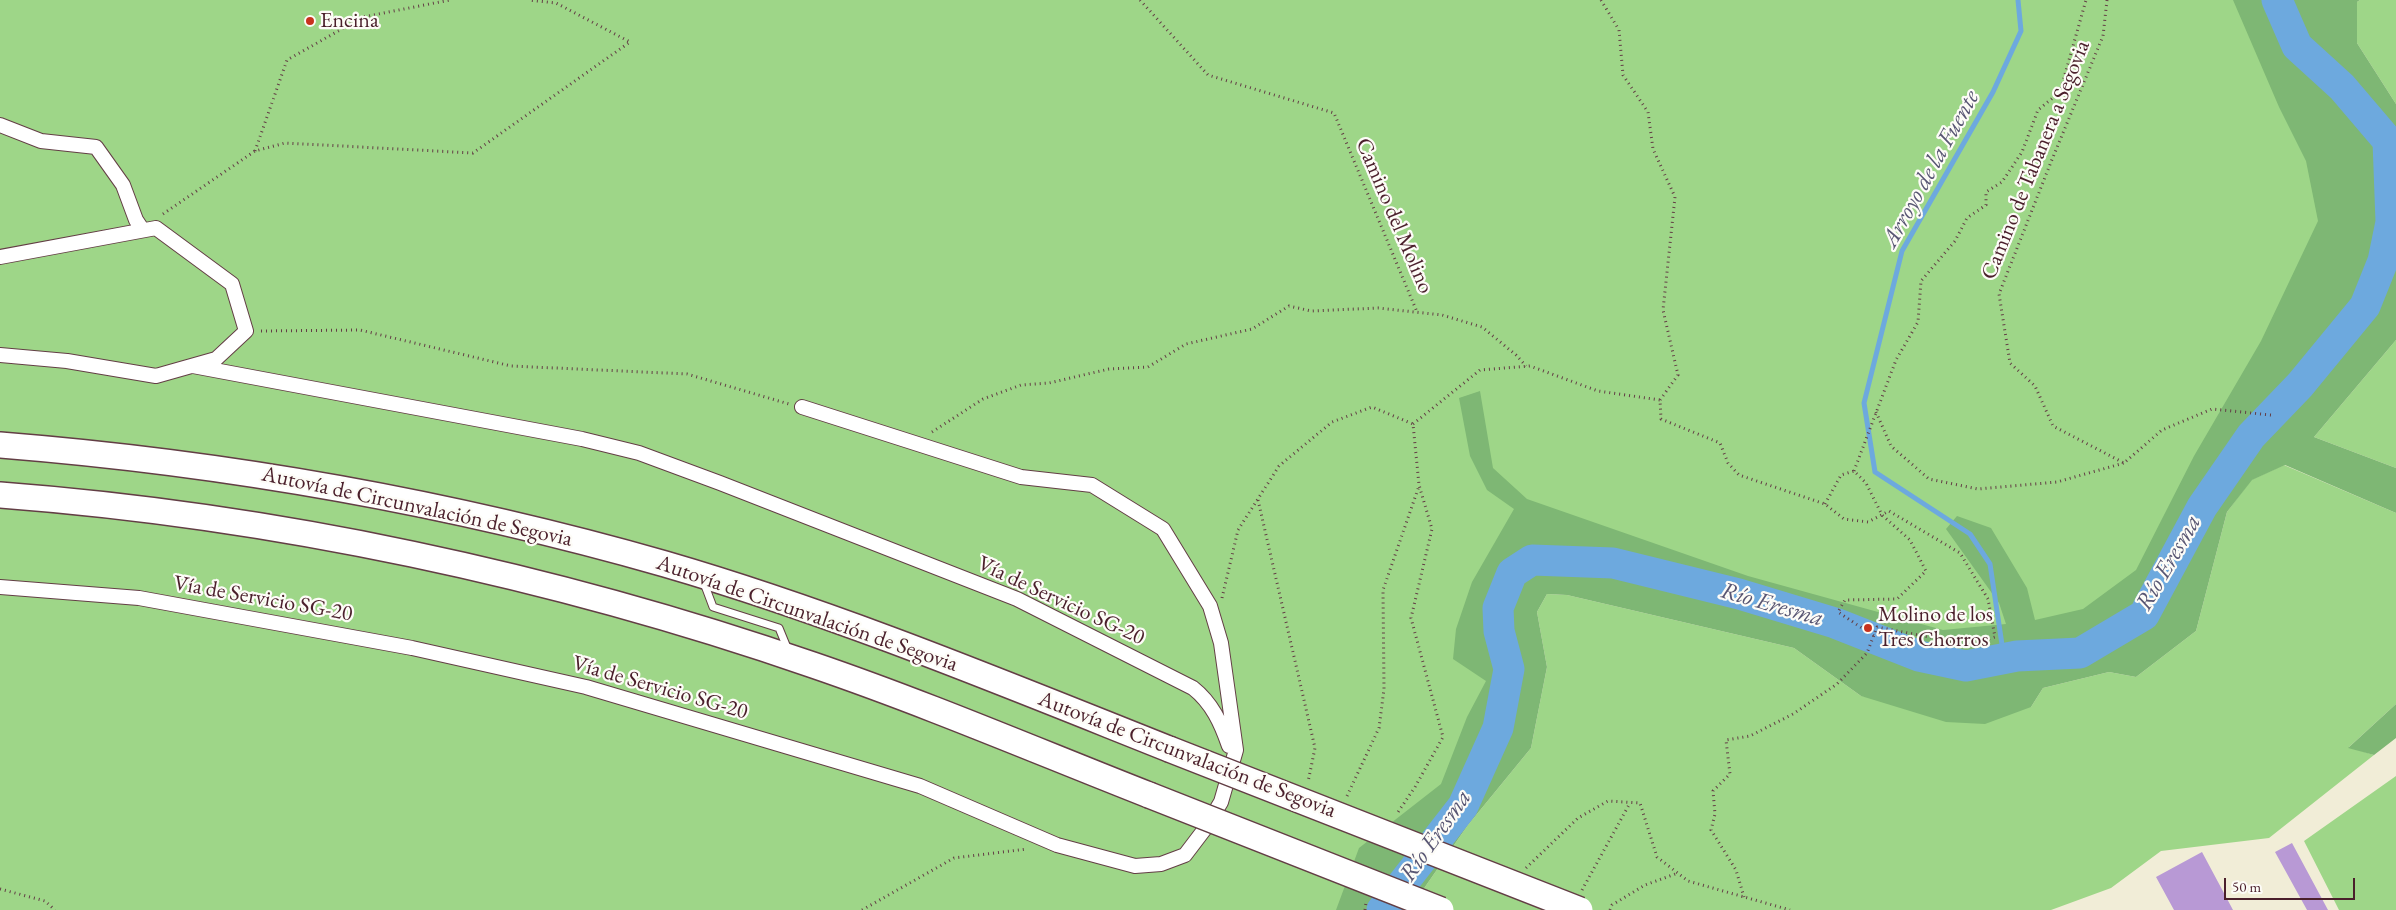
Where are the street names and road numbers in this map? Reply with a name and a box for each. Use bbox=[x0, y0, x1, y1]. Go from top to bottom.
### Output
street label: Camino de Tabanera a Segovia bbox=[1976, 37, 2096, 283]
street label: Camino del Molino bbox=[1349, 134, 1439, 298]
street label: Autovía de Circunvalación de Segovia bbox=[259, 461, 575, 553]
street label: Autovía de Circunvalación de Segovia bbox=[653, 550, 961, 678]
street label: Vía de Servicio SG-20 bbox=[973, 551, 1149, 651]
street label: Vía de Servicio SG-20 bbox=[171, 570, 355, 628]
street label: Vía de Servicio SG-20 bbox=[569, 650, 751, 726]
street label: Autovía de Circunvalación de Segovia bbox=[1034, 686, 1340, 824]

